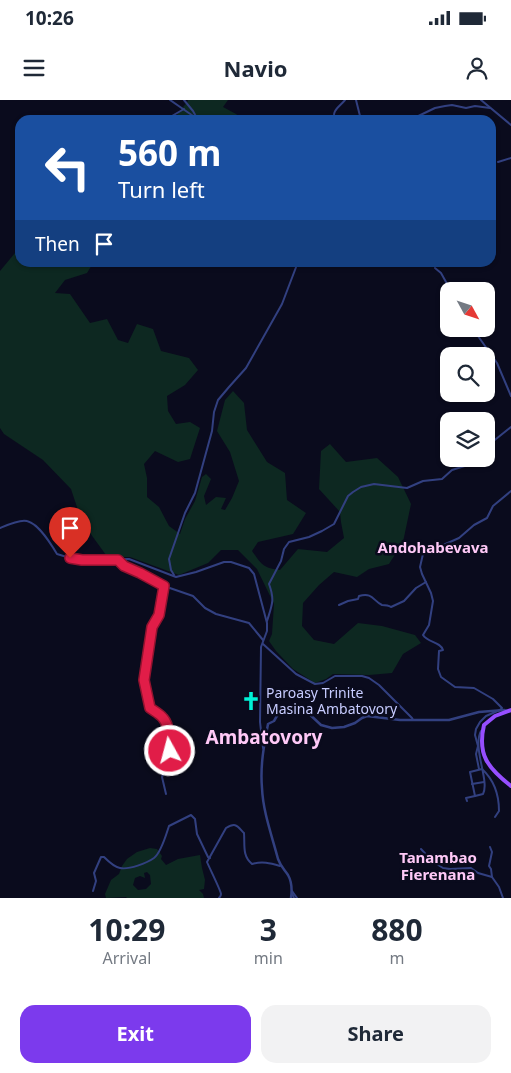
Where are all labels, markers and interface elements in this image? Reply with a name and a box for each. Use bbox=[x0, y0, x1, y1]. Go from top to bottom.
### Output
text: 10:26 bbox=[25, 5, 74, 31]
text: Navio bbox=[224, 53, 287, 83]
icon: menu bbox=[20, 54, 48, 82]
icon: person bbox=[463, 54, 491, 82]
text: 560 m bbox=[118, 129, 221, 176]
icon: left bbox=[35, 135, 100, 200]
text: Turn left bbox=[118, 174, 205, 204]
icon: arrive bbox=[90, 230, 118, 258]
text: Then bbox=[35, 231, 80, 257]
north arrow bbox=[440, 282, 495, 338]
map controls bbox=[440, 282, 495, 467]
button: search bbox=[440, 347, 495, 402]
button: layers bbox=[440, 412, 495, 467]
pin bbox=[49, 507, 91, 558]
icon: arrive bbox=[56, 514, 84, 542]
district label: Andohabevava bbox=[378, 537, 488, 557]
place label: Paroasy Trinite Masina Ambatovory bbox=[266, 683, 398, 718]
church icon: Paroasy Trinite Masina Ambatovory bbox=[240, 690, 262, 712]
position arrow bbox=[143, 724, 195, 776]
district label: Ambatovory bbox=[206, 724, 323, 750]
district label: Tanambao Fierenana bbox=[399, 847, 477, 884]
text: 10:29 bbox=[88, 909, 165, 950]
text: 3 bbox=[260, 909, 277, 950]
text: 880 bbox=[371, 909, 423, 950]
text: Arrival bbox=[102, 947, 151, 969]
text: min bbox=[254, 947, 283, 969]
text: m bbox=[389, 947, 404, 969]
button: Exit bbox=[20, 1005, 251, 1063]
button: Share bbox=[261, 1005, 491, 1063]

